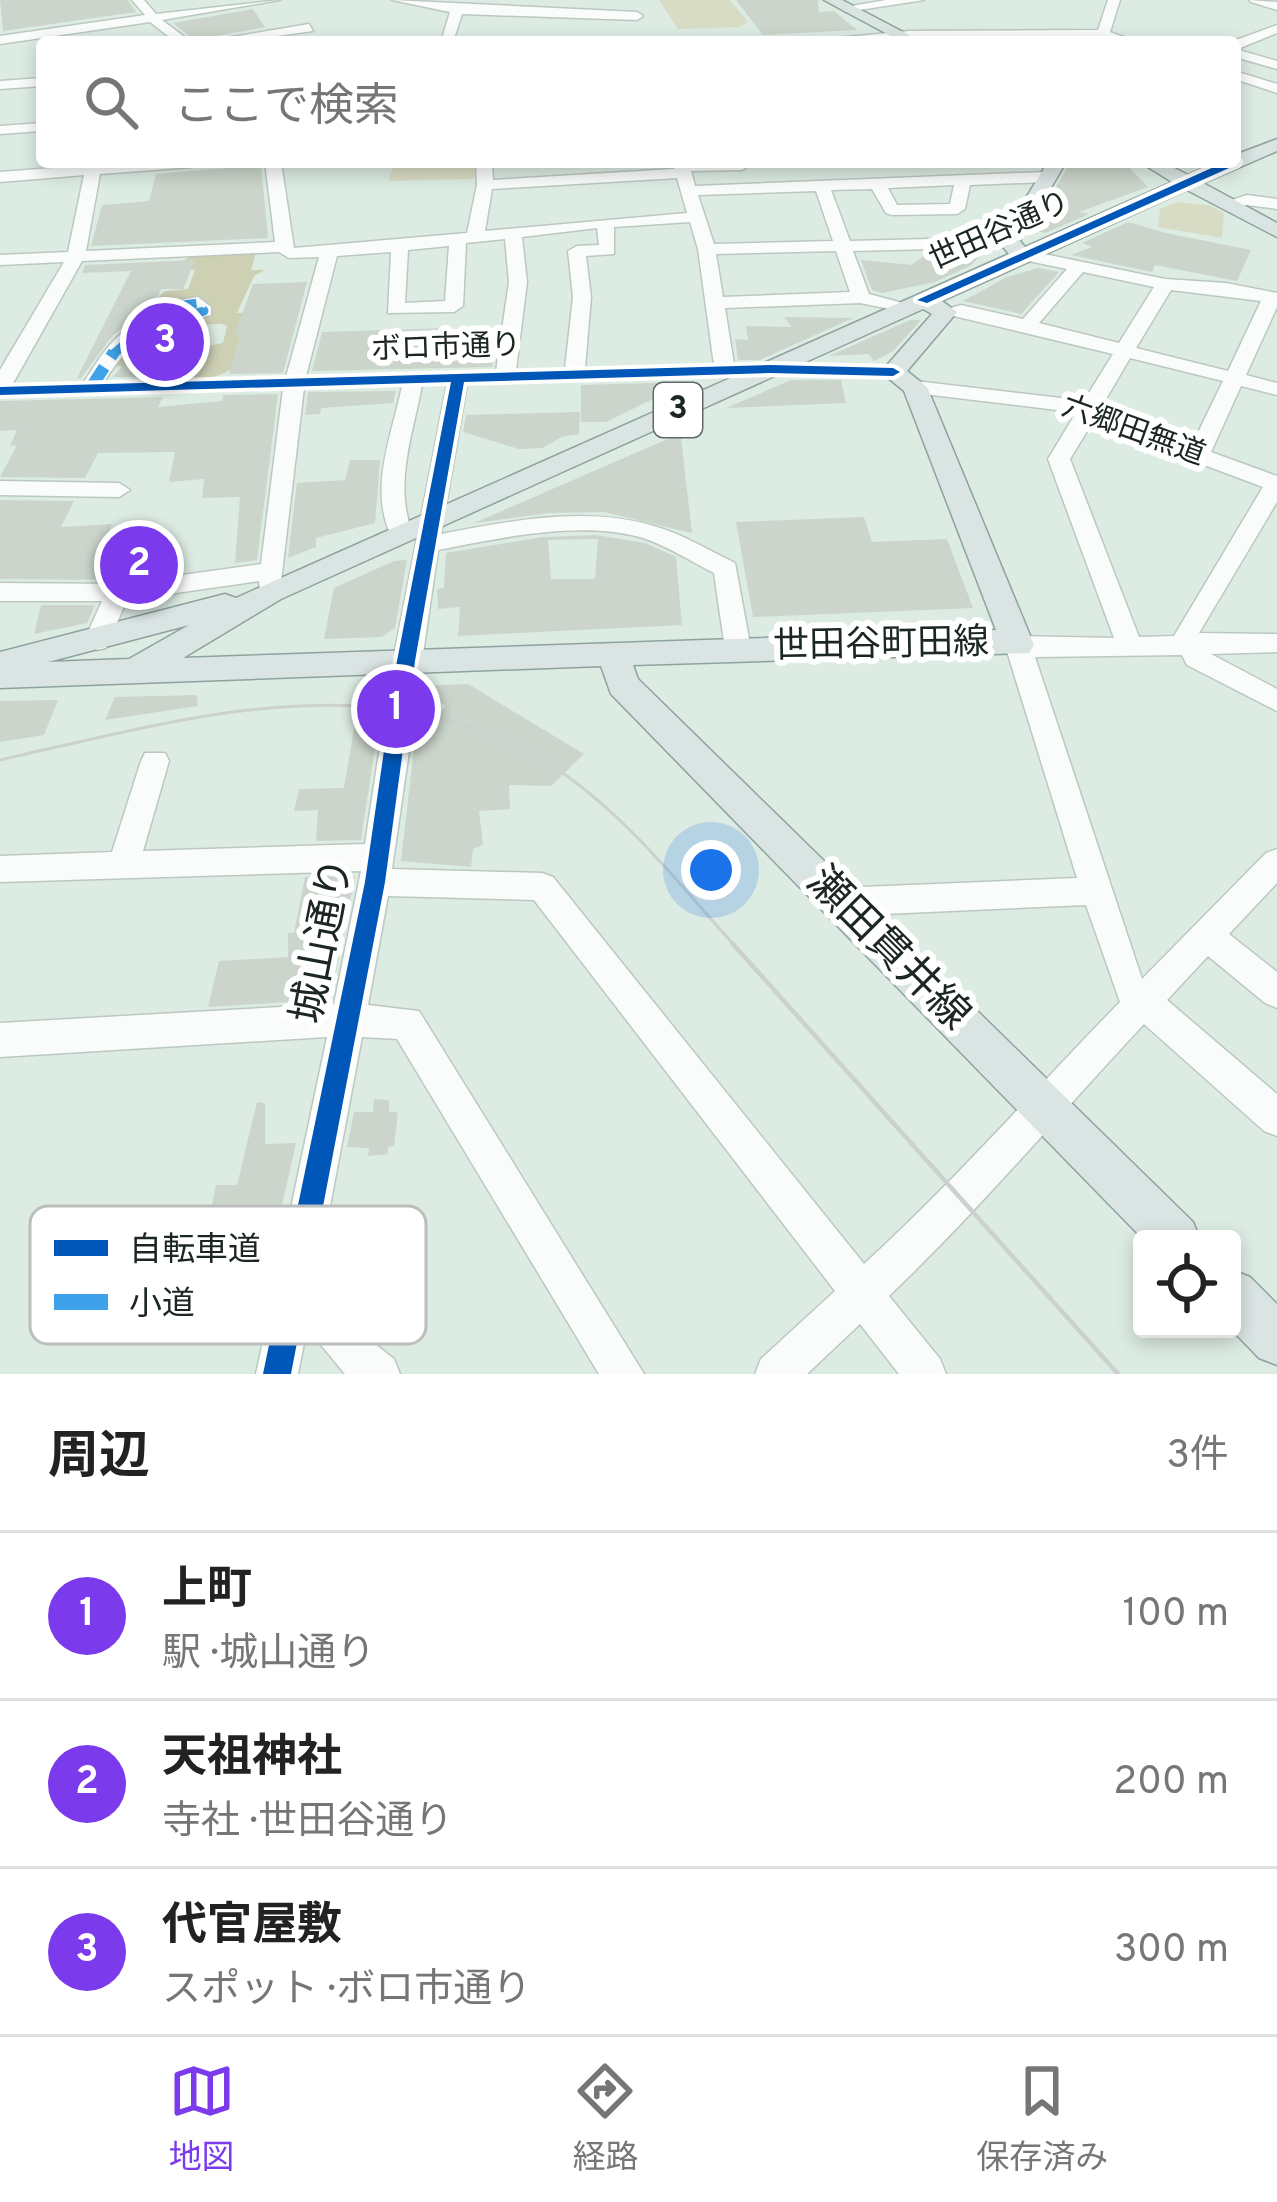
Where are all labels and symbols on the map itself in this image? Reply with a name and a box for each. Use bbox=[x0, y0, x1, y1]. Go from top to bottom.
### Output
street label: 世田谷通り bbox=[924, 185, 1076, 279]
pin: 3 bbox=[126, 297, 204, 387]
street label: ボロ市通り bbox=[370, 328, 522, 370]
road number: 3 bbox=[654, 383, 702, 437]
street label: 六郷田無道 bbox=[1056, 389, 1210, 475]
pin: 2 bbox=[100, 520, 178, 610]
street label: 世田谷町田線 bbox=[773, 621, 989, 671]
pin: 1 bbox=[357, 664, 435, 754]
your location bbox=[681, 840, 741, 900]
street label: 城山通り bbox=[283, 853, 367, 1029]
street label: 瀬田貫井線 bbox=[794, 857, 980, 1043]
legend bbox=[30, 1206, 426, 1344]
text: 自転車道 bbox=[129, 1231, 261, 1273]
text: 小道 bbox=[129, 1285, 195, 1327]

